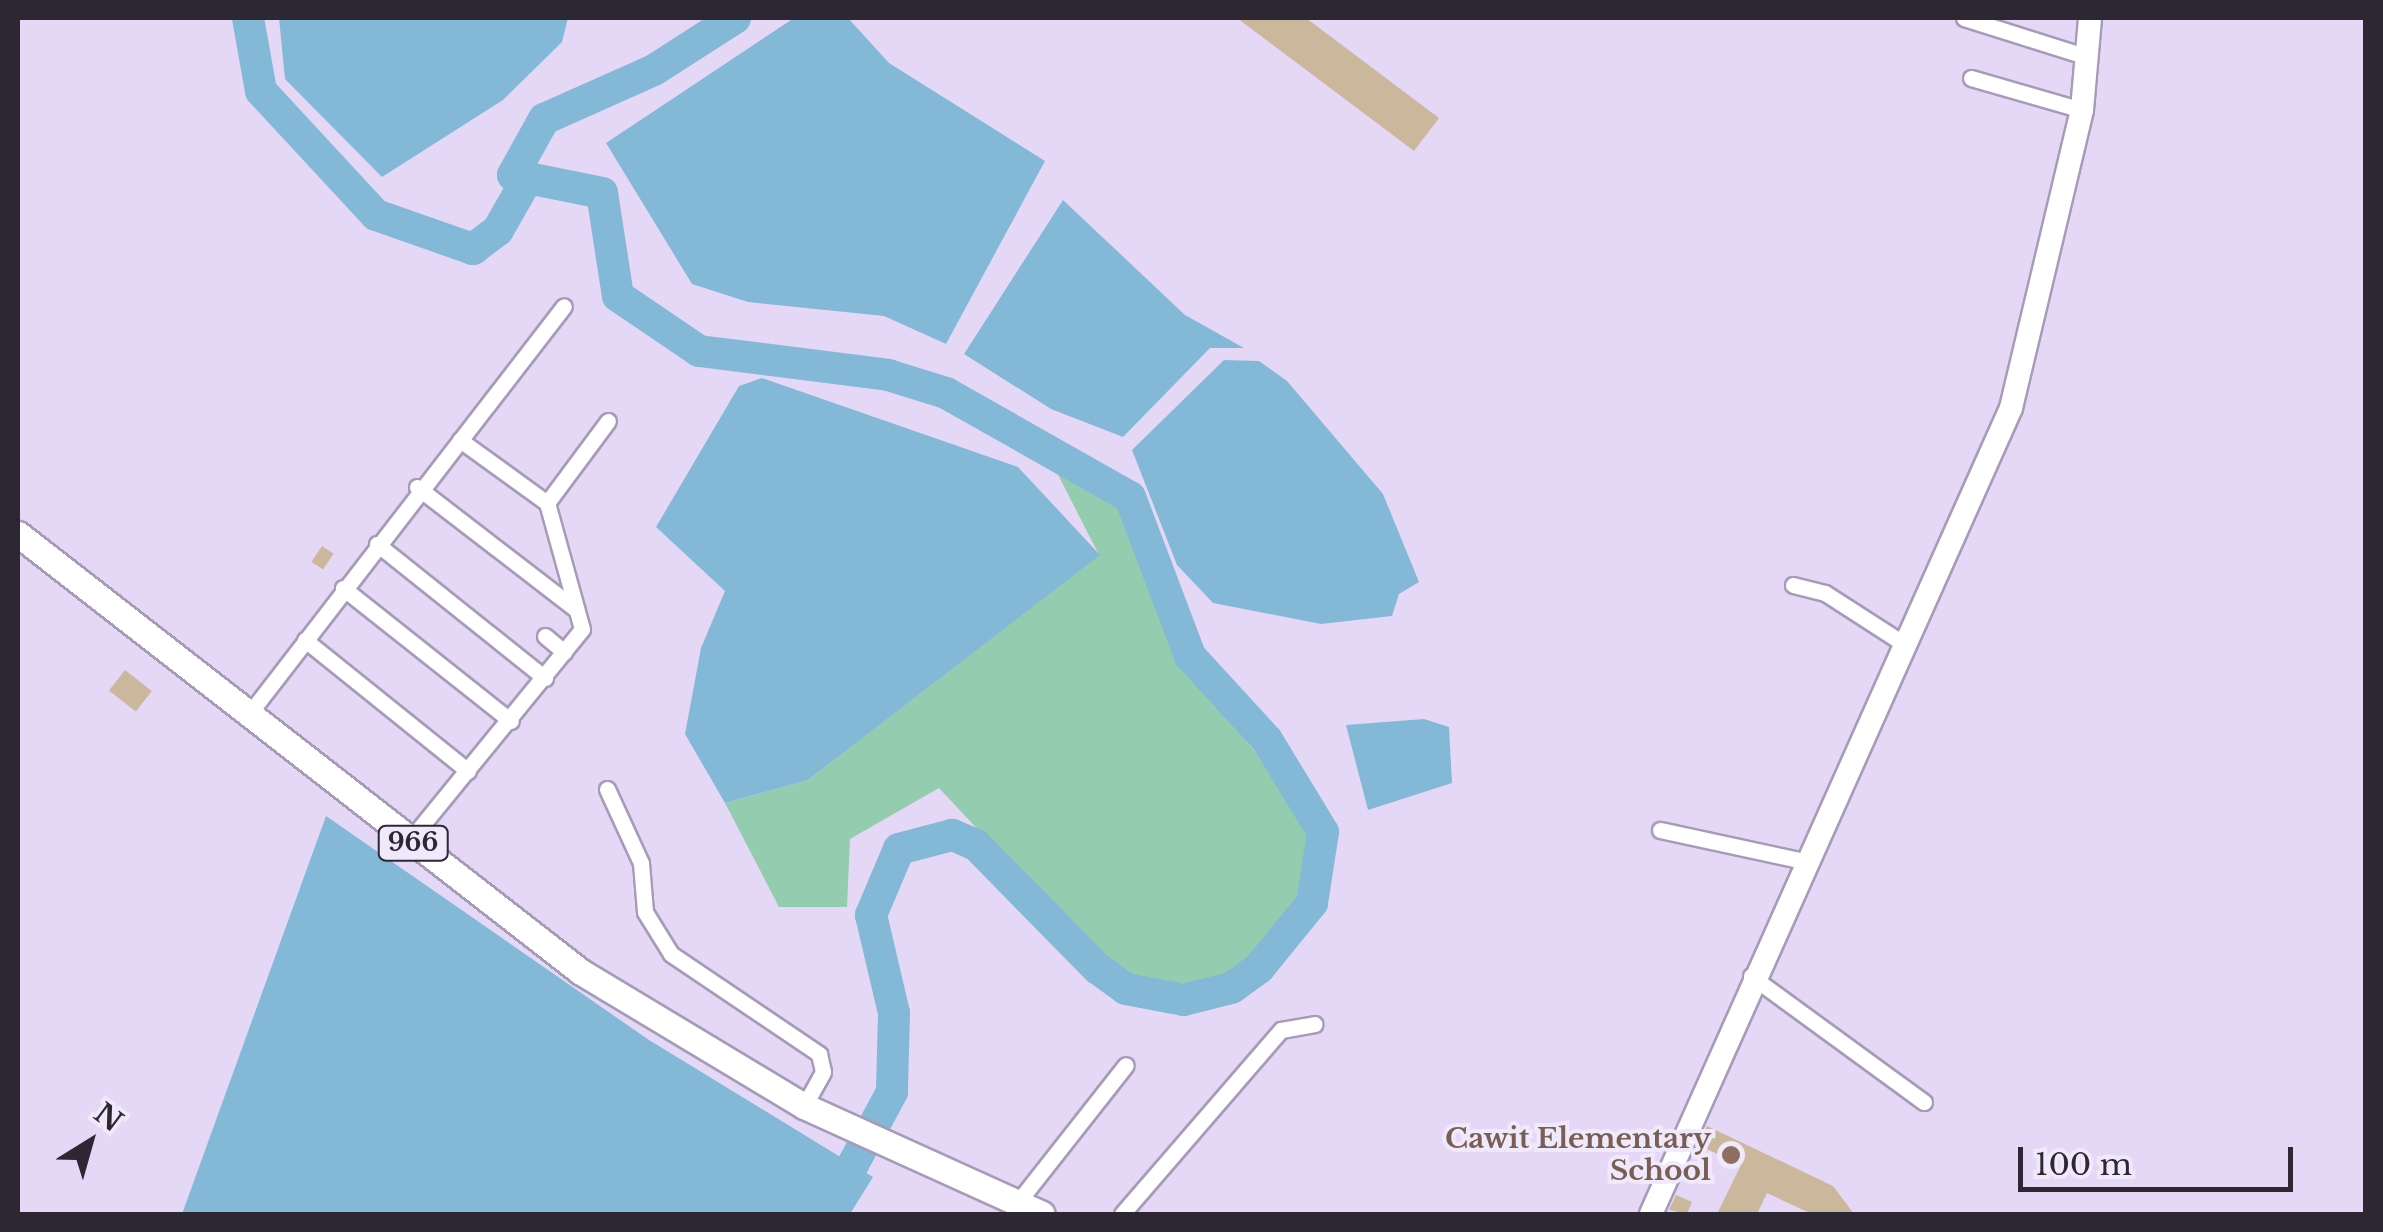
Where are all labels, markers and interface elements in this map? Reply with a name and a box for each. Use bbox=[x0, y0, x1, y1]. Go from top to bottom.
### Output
road number: 966 bbox=[376, 823, 450, 863]
north arrow bbox=[40, 1092, 140, 1192]
text: N bbox=[87, 1096, 129, 1140]
place label: Cawit Elementary School bbox=[1445, 1122, 1711, 1188]
scale bar bbox=[2023, 1127, 2298, 1189]
marker: Cawit Elementary School bbox=[1720, 1144, 1742, 1166]
text: 100 m bbox=[2035, 1146, 2132, 1183]

